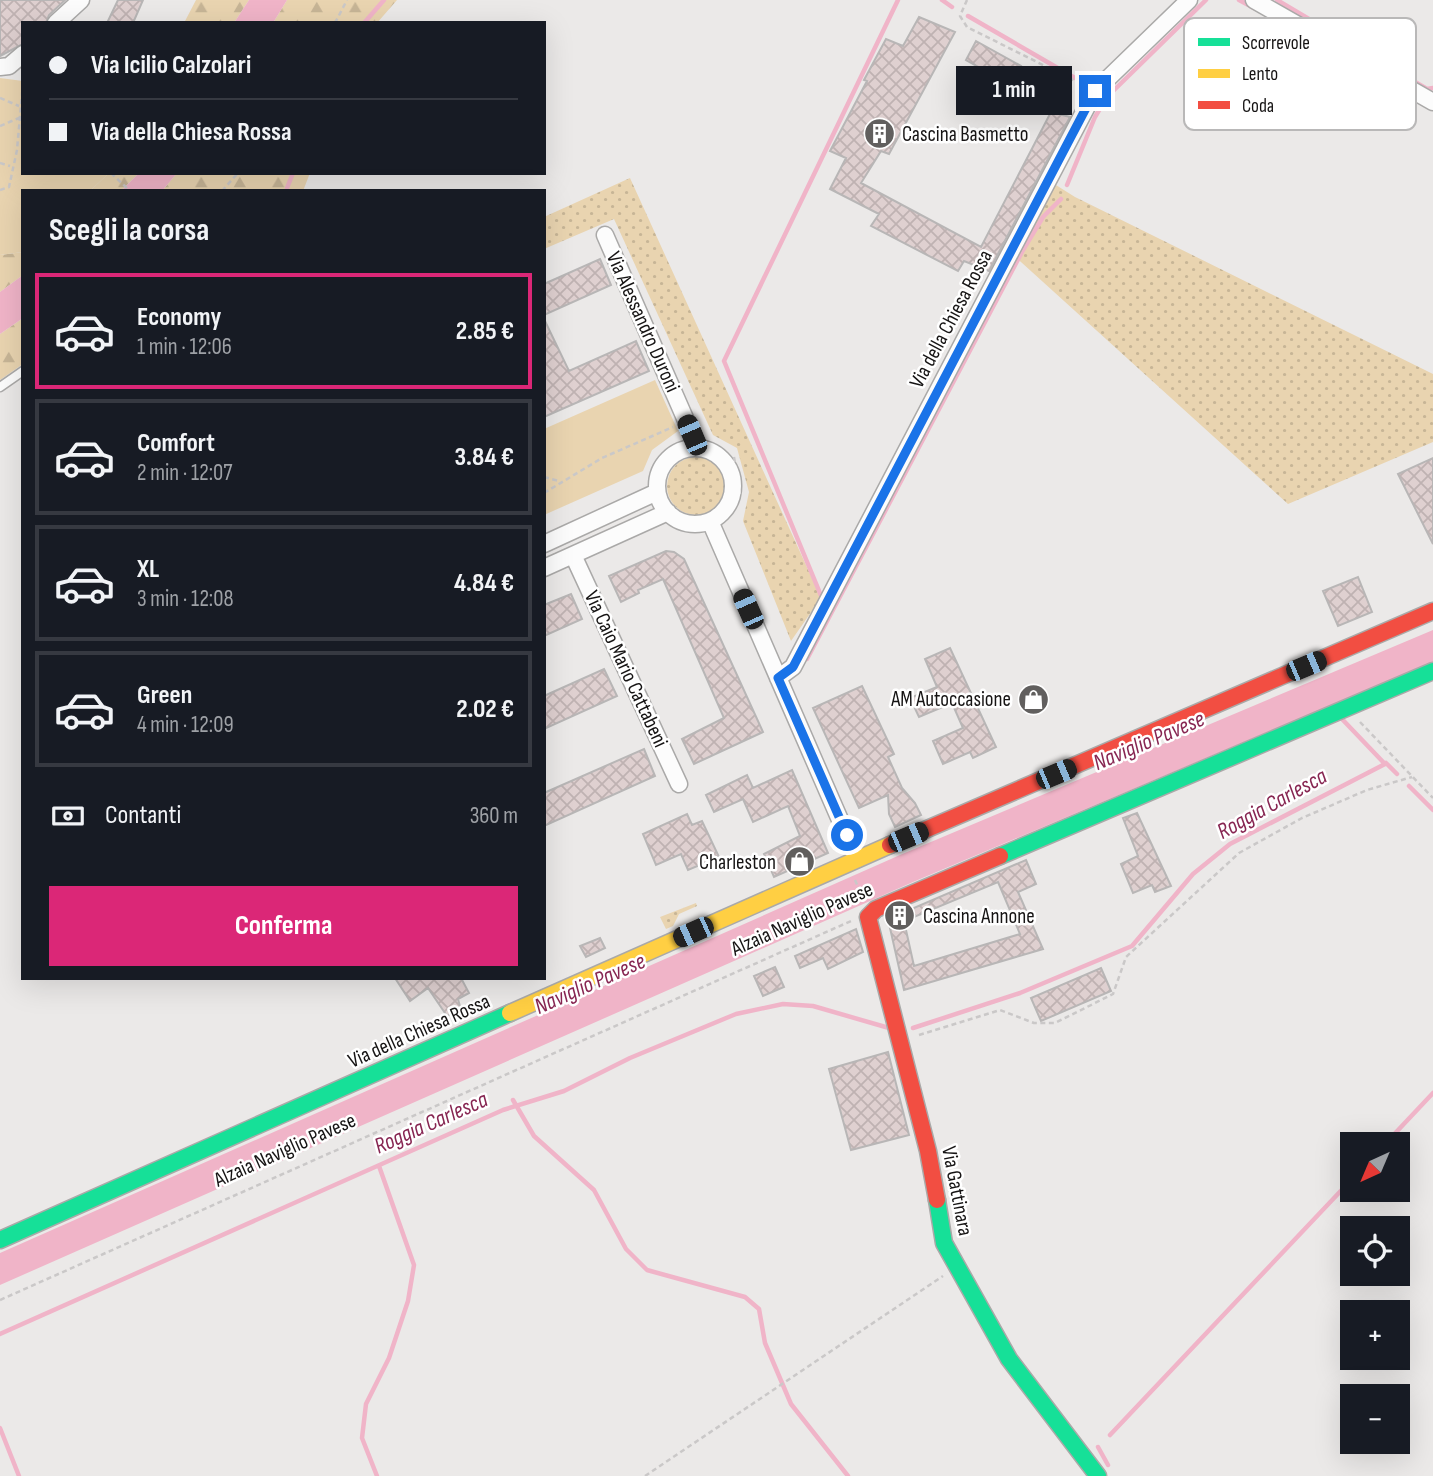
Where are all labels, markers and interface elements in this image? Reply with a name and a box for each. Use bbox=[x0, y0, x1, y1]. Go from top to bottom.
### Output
legend bbox=[1184, 18, 1416, 130]
text: Scorrevole bbox=[1242, 32, 1310, 55]
text: Via Icilio Calzolari bbox=[91, 50, 251, 81]
text: Lento bbox=[1242, 63, 1278, 86]
callout: 1 min bbox=[955, 66, 1070, 116]
route end bbox=[1079, 75, 1111, 107]
text: 1 min bbox=[993, 76, 1035, 104]
text: Coda bbox=[1242, 95, 1274, 118]
text: Via della Chiesa Rossa bbox=[91, 117, 292, 148]
building icon: Cascina Basmetto bbox=[862, 117, 896, 151]
place label: Cascina Basmetto bbox=[902, 122, 1028, 147]
text: Scegli la corsa bbox=[49, 211, 209, 250]
street label: Via della Chiesa Rossa bbox=[904, 246, 998, 392]
street label: Via Alessandro Duroni bbox=[601, 248, 685, 396]
icon: car bbox=[53, 300, 116, 363]
text: Economy bbox=[137, 302, 221, 333]
text: 2.85 € bbox=[456, 316, 514, 347]
text: 1 min · 12:06 bbox=[137, 333, 232, 361]
car bbox=[675, 412, 710, 458]
icon: car bbox=[53, 426, 116, 489]
text: Comfort bbox=[137, 428, 215, 459]
text: 3.84 € bbox=[454, 442, 514, 473]
text: 2 min · 12:07 bbox=[137, 459, 232, 487]
icon: car bbox=[53, 552, 116, 615]
text: XL bbox=[137, 554, 159, 585]
text: 4.84 € bbox=[454, 568, 514, 599]
text: 3 min · 12:08 bbox=[137, 585, 234, 613]
car bbox=[730, 586, 767, 632]
street label: Via Caio Mario Cattabeni bbox=[579, 587, 673, 751]
car bbox=[1283, 648, 1330, 684]
icon: car bbox=[53, 678, 116, 741]
text: Green bbox=[137, 680, 192, 711]
shop icon: AM Autoccasione bbox=[1017, 682, 1051, 716]
place label: AM Autoccasione bbox=[890, 687, 1011, 712]
text: 2.02 € bbox=[456, 694, 514, 725]
water label: Naviglio Pavese bbox=[1089, 705, 1209, 777]
text: 4 min · 12:09 bbox=[137, 711, 234, 739]
car bbox=[1033, 756, 1080, 792]
water label: Roggia Carlesca bbox=[1212, 762, 1332, 846]
icon: cash bbox=[49, 797, 87, 835]
text: Contanti bbox=[105, 800, 181, 831]
text: 360 m bbox=[470, 802, 518, 830]
route start bbox=[831, 819, 863, 851]
car bbox=[885, 819, 932, 855]
shop icon: Charleston bbox=[782, 845, 816, 879]
place label: Charleston bbox=[699, 850, 776, 875]
street label: Alzaia Naviglio Pavese bbox=[726, 877, 877, 962]
button: Conferma bbox=[49, 886, 518, 966]
building icon: Cascina Annone bbox=[883, 899, 917, 933]
place label: Cascina Annone bbox=[923, 904, 1035, 929]
car bbox=[670, 914, 717, 950]
water label: Naviglio Pavese bbox=[530, 947, 650, 1021]
street label: Via della Chiesa Rossa bbox=[344, 989, 494, 1073]
water label: Roggia Carlesca bbox=[370, 1085, 493, 1160]
street label: Alzaia Naviglio Pavese bbox=[209, 1108, 360, 1193]
north arrow bbox=[1340, 1132, 1410, 1202]
map controls bbox=[1340, 1132, 1410, 1454]
street label: Via Gattinara bbox=[936, 1144, 978, 1238]
button: locate bbox=[1340, 1216, 1410, 1286]
button: + bbox=[1340, 1300, 1410, 1370]
button: − bbox=[1340, 1384, 1410, 1454]

